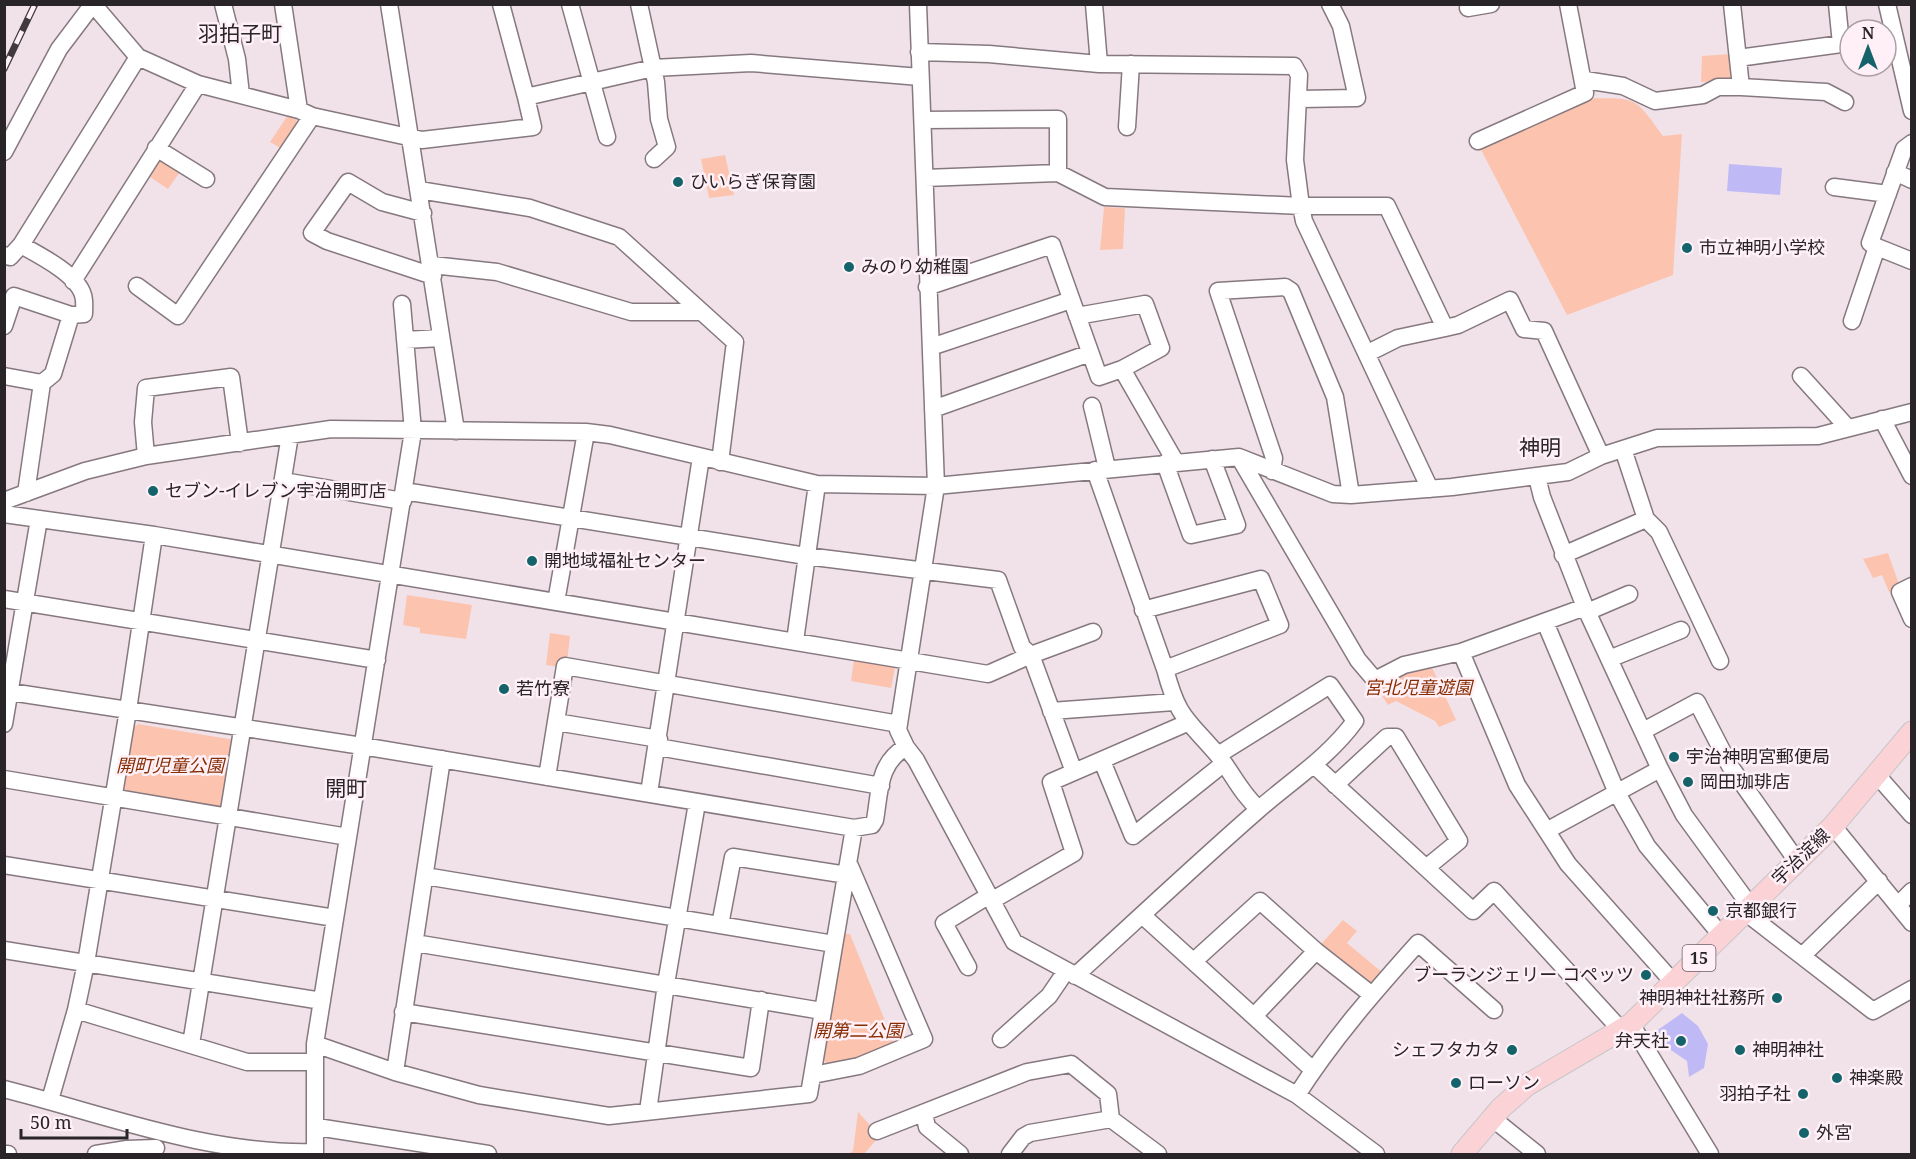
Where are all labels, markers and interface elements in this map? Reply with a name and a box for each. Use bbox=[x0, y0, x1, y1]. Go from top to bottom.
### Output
north arrow bbox=[1838, 18, 1898, 78]
district label: 羽拍子町 bbox=[198, 19, 282, 47]
text: N bbox=[1862, 22, 1875, 44]
place label: ひいらぎ保育園 bbox=[690, 169, 816, 193]
marker: ひいらぎ保育園 bbox=[671, 175, 685, 189]
place label: 市立神明小学校 bbox=[1699, 235, 1825, 259]
marker: 市立神明小学校 bbox=[1680, 241, 1694, 255]
place label: みのり幼稚園 bbox=[861, 254, 969, 278]
marker: みのり幼稚園 bbox=[842, 260, 856, 274]
district label: 神明 bbox=[1519, 433, 1561, 461]
place label: セブン-イレブン宇治開町店 bbox=[165, 478, 387, 502]
marker: セブン-イレブン宇治開町店 bbox=[146, 484, 160, 498]
place label: 開地域福祉センター bbox=[544, 548, 706, 572]
marker: 開地域福祉センター bbox=[525, 554, 539, 568]
park label: 宮北児童遊園 bbox=[1364, 675, 1475, 699]
place label: 若竹寮 bbox=[516, 676, 570, 700]
marker: 若竹寮 bbox=[497, 682, 511, 696]
place label: 宇治神明宮郵便局 bbox=[1686, 744, 1830, 768]
marker: 宇治神明宮郵便局 bbox=[1667, 750, 1681, 764]
park label: 開町児童公園 bbox=[116, 753, 227, 777]
place label: 岡田珈琲店 bbox=[1700, 769, 1790, 793]
district label: 開町 bbox=[325, 774, 367, 802]
marker: 岡田珈琲店 bbox=[1681, 775, 1695, 789]
street label: 宇治淀線 bbox=[1766, 823, 1835, 890]
place label: 京都銀行 bbox=[1725, 898, 1797, 922]
marker: 京都銀行 bbox=[1706, 904, 1720, 918]
road number: 15 bbox=[1682, 945, 1716, 971]
place label: ブーランジェリー コペッツ bbox=[1413, 962, 1634, 986]
marker: ブーランジェリー コペッツ bbox=[1639, 968, 1653, 982]
place label: 神明神社社務所 bbox=[1639, 985, 1765, 1009]
marker: 神明神社社務所 bbox=[1770, 991, 1784, 1005]
park label: 開第二公園 bbox=[813, 1018, 906, 1042]
place label: 弁天社 bbox=[1615, 1028, 1669, 1052]
marker: 弁天社 bbox=[1674, 1034, 1688, 1048]
place label: シェフタカタ bbox=[1392, 1037, 1500, 1061]
place label: 神明神社 bbox=[1752, 1037, 1824, 1061]
marker: シェフタカタ bbox=[1505, 1043, 1519, 1057]
marker: 神明神社 bbox=[1733, 1043, 1747, 1057]
place label: 神楽殿 bbox=[1849, 1065, 1903, 1089]
place label: ローソン bbox=[1468, 1070, 1540, 1094]
marker: 神楽殿 bbox=[1830, 1071, 1844, 1085]
marker: ローソン bbox=[1449, 1076, 1463, 1090]
place label: 羽拍子社 bbox=[1719, 1081, 1791, 1105]
marker: 羽拍子社 bbox=[1796, 1087, 1810, 1101]
scale bar bbox=[21, 1102, 128, 1140]
text: 50 m bbox=[30, 1110, 72, 1134]
place label: 外宮 bbox=[1816, 1120, 1852, 1144]
marker: 外宮 bbox=[1797, 1126, 1811, 1140]

